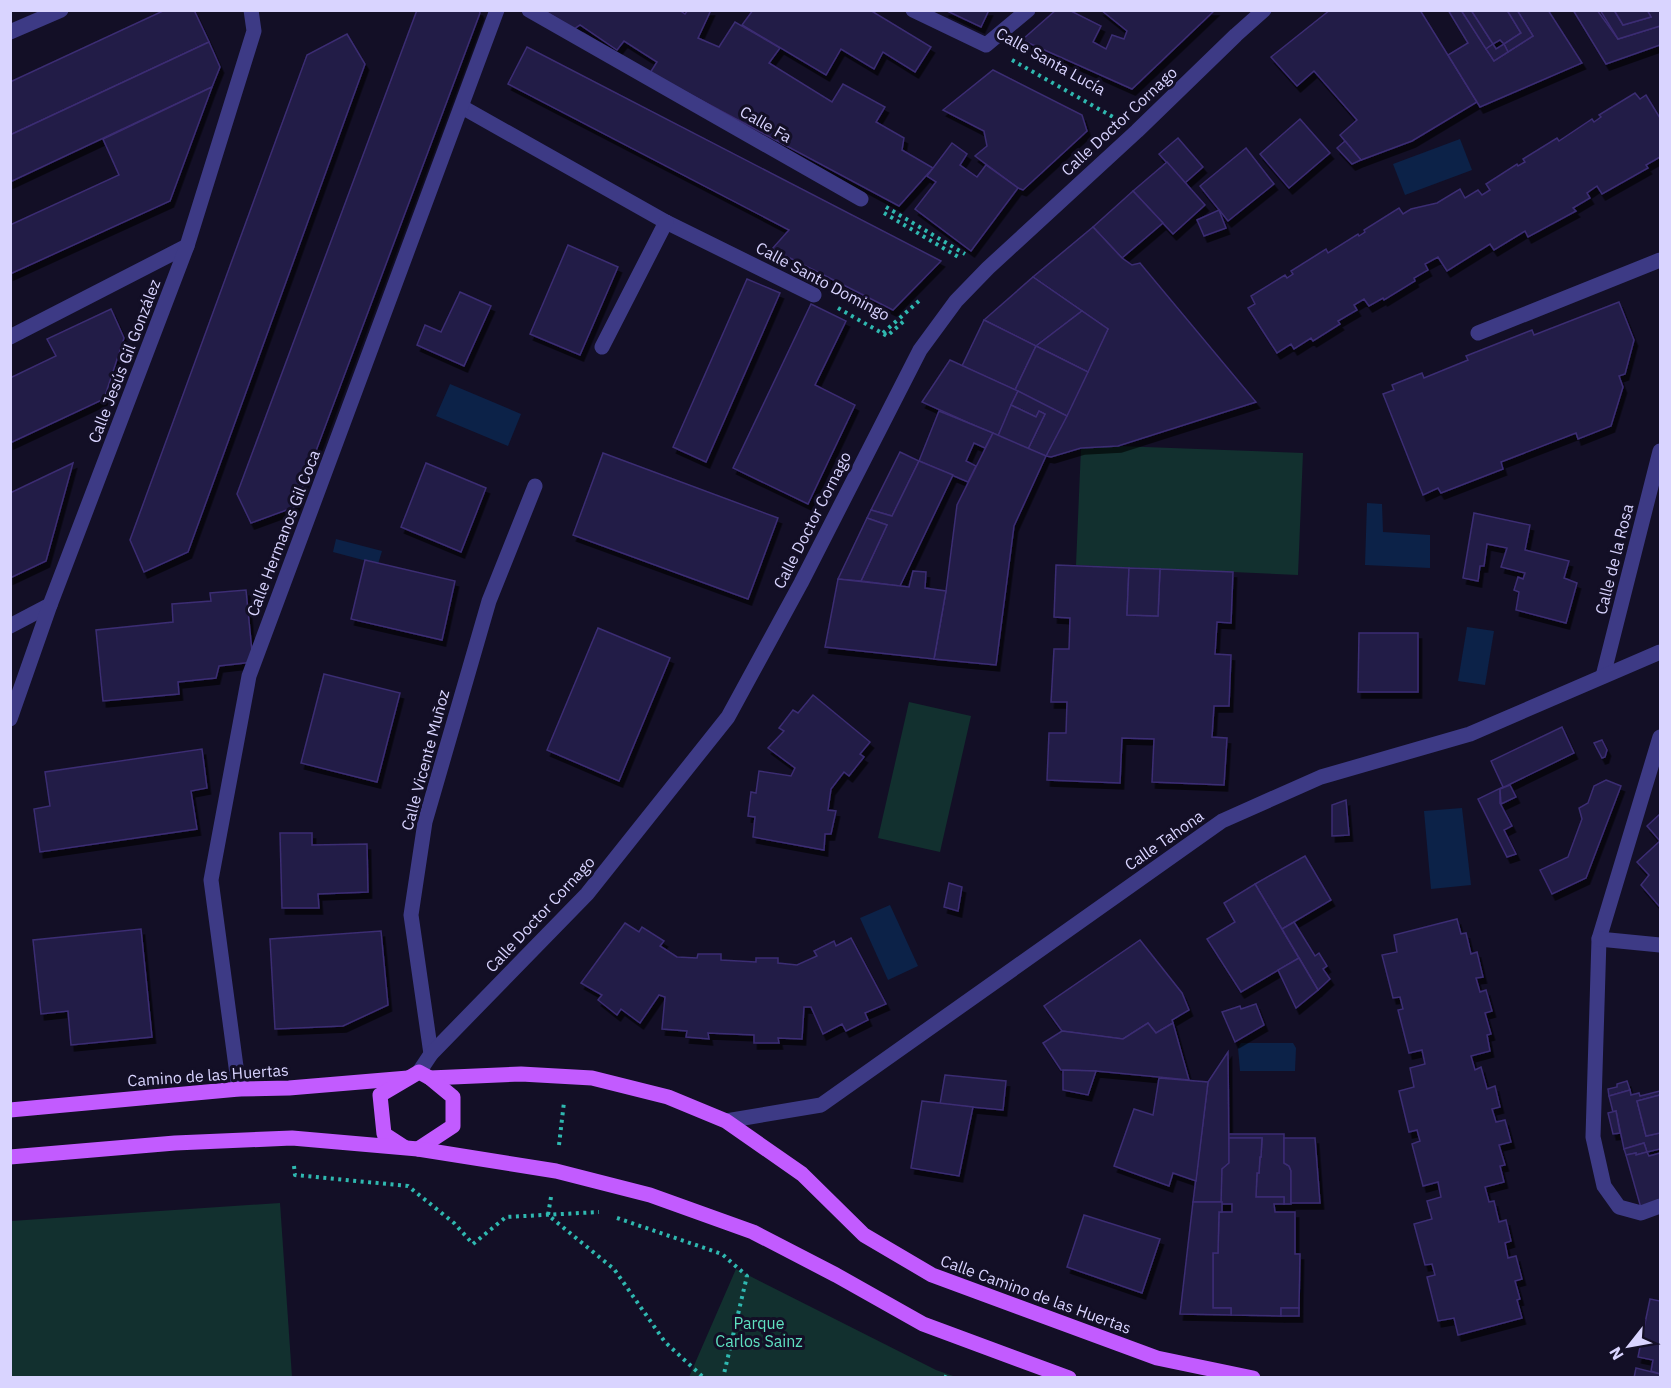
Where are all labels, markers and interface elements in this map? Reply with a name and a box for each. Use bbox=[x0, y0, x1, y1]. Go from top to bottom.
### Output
street label: Calle Santa Lucía bbox=[993, 23, 1110, 100]
street label: Calle Doctor Cornago bbox=[1057, 62, 1181, 180]
street label: Calle Fa bbox=[737, 101, 796, 147]
street label: Calle Santo Domingo bbox=[753, 237, 893, 325]
street label: Calle Jesús Gil González bbox=[84, 276, 164, 446]
street label: Calle Hermanos Gil Coca bbox=[242, 447, 324, 619]
street label: Calle Doctor Cornago bbox=[769, 448, 855, 592]
street label: Calle de la Rosa bbox=[1591, 501, 1638, 616]
street label: Calle Vicente Muñoz bbox=[397, 687, 453, 833]
street label: Calle Tahona bbox=[1121, 805, 1208, 875]
street label: Calle Doctor Cornago bbox=[481, 852, 599, 976]
street label: Camino de las Huertas bbox=[127, 1059, 289, 1091]
street label: Calle Camino de las Huertas bbox=[938, 1250, 1134, 1338]
park label: Parque Carlos Sainz bbox=[715, 1313, 803, 1351]
north arrow bbox=[1599, 1316, 1659, 1376]
text: N bbox=[1605, 1344, 1628, 1364]

